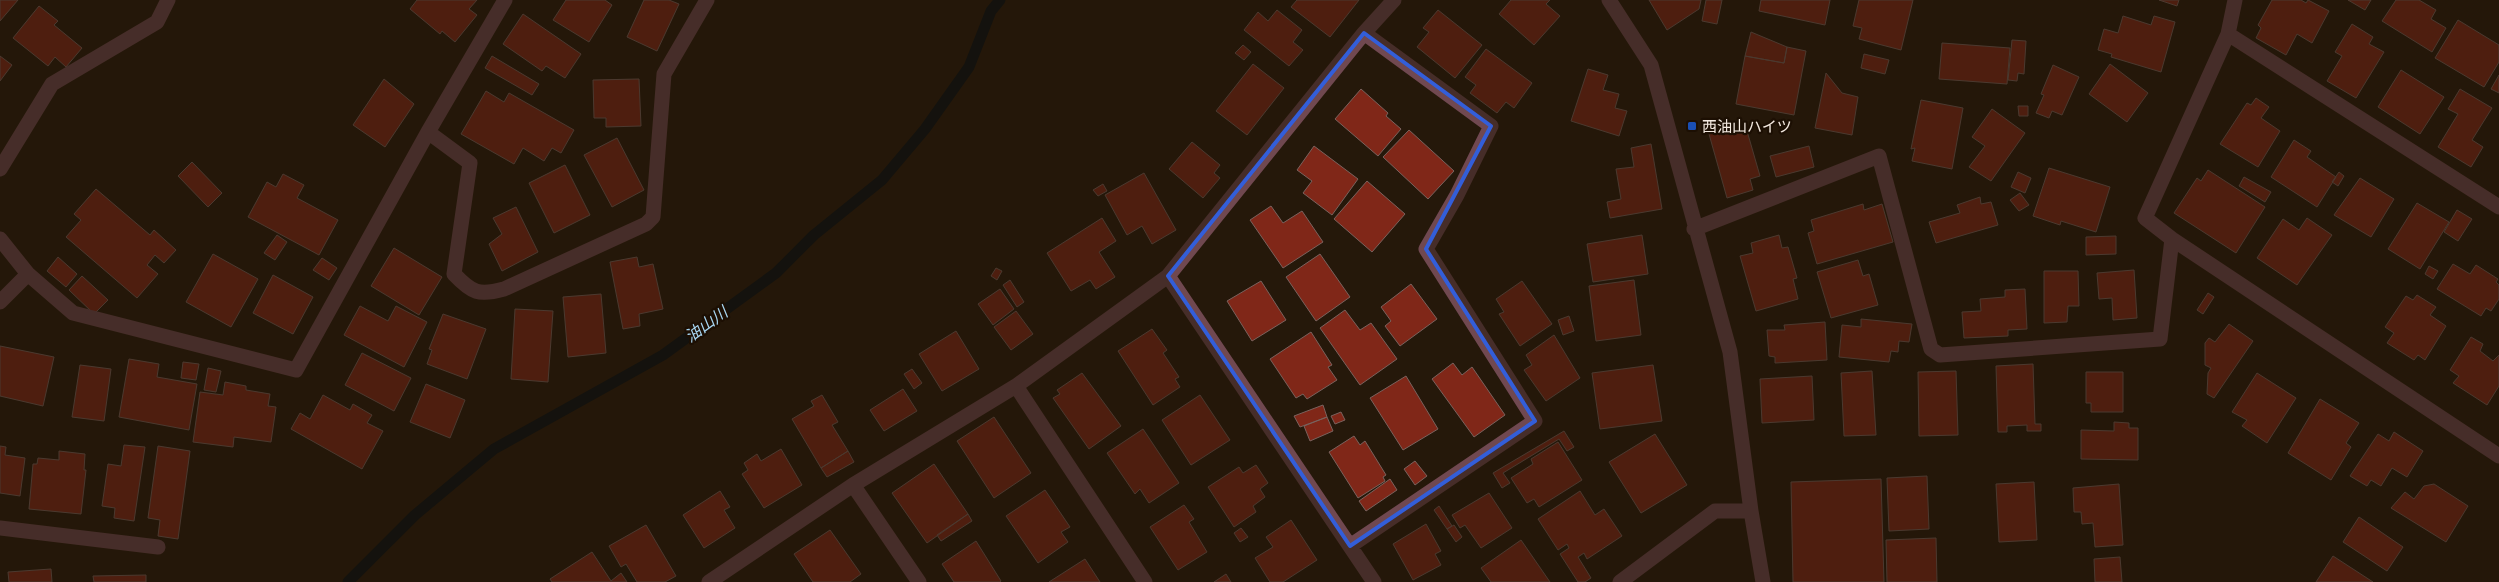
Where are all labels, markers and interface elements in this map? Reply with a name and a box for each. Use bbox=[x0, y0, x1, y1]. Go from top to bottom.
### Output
place label: 西油山ハイツ bbox=[1702, 118, 1792, 135]
marker: 西油山ハイツ bbox=[1686, 120, 1698, 132]
water label: 油山川 bbox=[681, 301, 732, 345]

